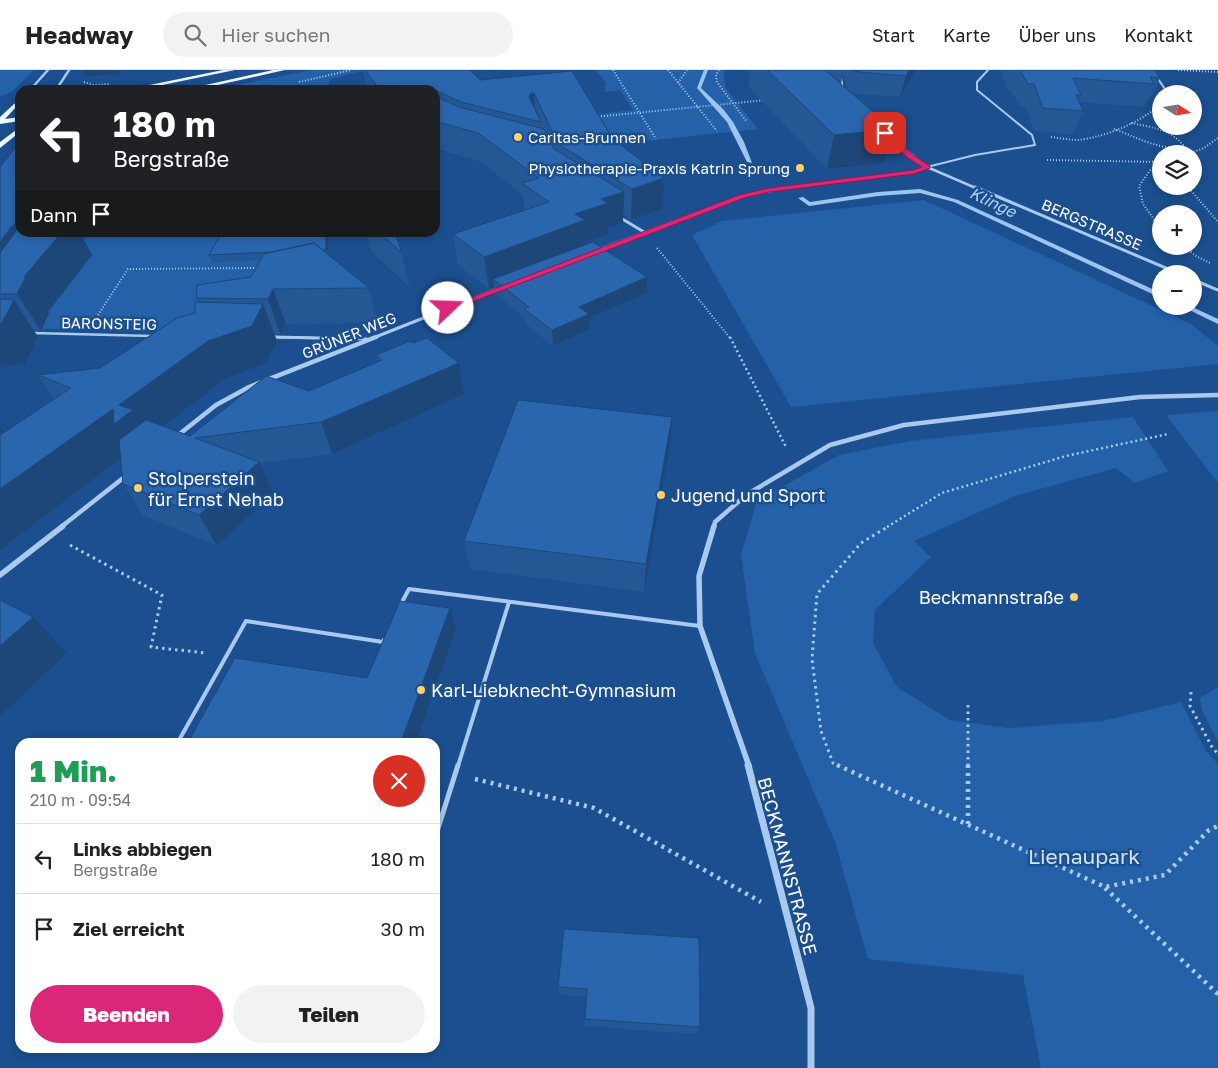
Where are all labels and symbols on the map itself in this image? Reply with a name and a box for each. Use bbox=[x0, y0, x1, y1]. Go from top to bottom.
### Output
north arrow bbox=[1152, 85, 1202, 135]
pin bbox=[864, 112, 906, 154]
place label: Caritas-Brunnen bbox=[528, 128, 646, 146]
marker: Caritas-Brunnen bbox=[512, 131, 524, 143]
place label: Physiotherapie-Praxis Katrin Sprung bbox=[529, 159, 790, 177]
marker: Physiotherapie-Praxis Katrin Sprung bbox=[794, 162, 806, 174]
water label: Klinge bbox=[966, 183, 1021, 222]
street label: BERGSTRASSE bbox=[1039, 195, 1145, 253]
position arrow bbox=[421, 281, 473, 333]
street label: GRÜNER WEG bbox=[299, 308, 399, 362]
street label: BARONSTEIG bbox=[61, 313, 157, 333]
place label: Stolperstein für Ernst Nehab bbox=[148, 467, 284, 510]
marker: Stolperstein für Ernst Nehab bbox=[132, 482, 144, 494]
place label: Jugend und Sport bbox=[671, 484, 826, 506]
marker: Jugend und Sport bbox=[655, 489, 667, 501]
place label: Beckmannstraße bbox=[919, 586, 1064, 608]
marker: Beckmannstraße bbox=[1068, 591, 1080, 603]
place label: Karl-Liebknecht-Gymnasium bbox=[431, 679, 676, 701]
marker: Karl-Liebknecht-Gymnasium bbox=[415, 684, 427, 696]
street label: BECKMANNSTRASSE bbox=[754, 775, 822, 957]
park label: Lienaupark bbox=[1028, 843, 1140, 869]

